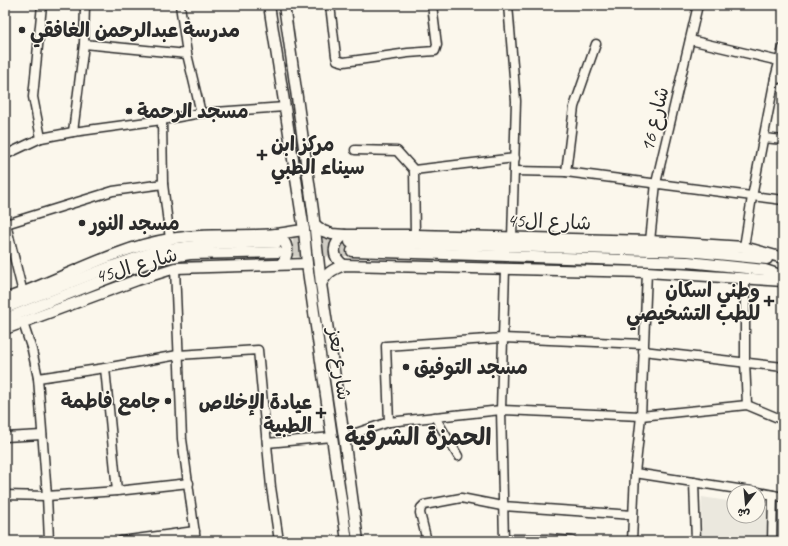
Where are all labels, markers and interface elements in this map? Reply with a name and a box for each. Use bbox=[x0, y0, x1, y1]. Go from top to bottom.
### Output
place label: مدرسة عبدالرحمن الغافقي bbox=[30, 18, 240, 48]
marker: مدرسة عبدالرحمن الغافقي bbox=[17, 25, 27, 35]
street label: شارع 16 bbox=[634, 84, 676, 154]
place label: مسجد الرحمة bbox=[137, 99, 249, 124]
marker: مسجد الرحمة bbox=[124, 106, 134, 116]
place label: مركز ابن سيناء الطبي bbox=[271, 132, 365, 185]
marker: مركز ابن سيناء الطبي bbox=[256, 149, 268, 161]
street label: شارع ال45 bbox=[506, 208, 592, 236]
place label: مسجد النور bbox=[88, 211, 180, 237]
marker: مسجد النور bbox=[77, 218, 87, 228]
street label: شارع ال45 bbox=[92, 242, 180, 290]
place label: وطني اسكان للطب التشخيصي bbox=[626, 278, 760, 331]
marker: وطني اسكان للطب التشخيصي bbox=[763, 295, 775, 307]
street label: شارع تعز bbox=[321, 324, 357, 402]
place label: مسجد التوفيق bbox=[414, 355, 528, 380]
marker: مسجد التوفيق bbox=[401, 362, 411, 372]
place label: جامع فاطمة bbox=[61, 389, 160, 416]
place label: عيادة الإخلاص الطبية bbox=[199, 390, 312, 438]
marker: جامع فاطمة bbox=[163, 396, 173, 406]
marker: عيادة الإخلاص الطبية bbox=[315, 407, 327, 419]
district label: الحمزة الشرقية bbox=[345, 422, 492, 452]
north arrow bbox=[726, 484, 766, 524]
text: ش bbox=[735, 505, 751, 522]

